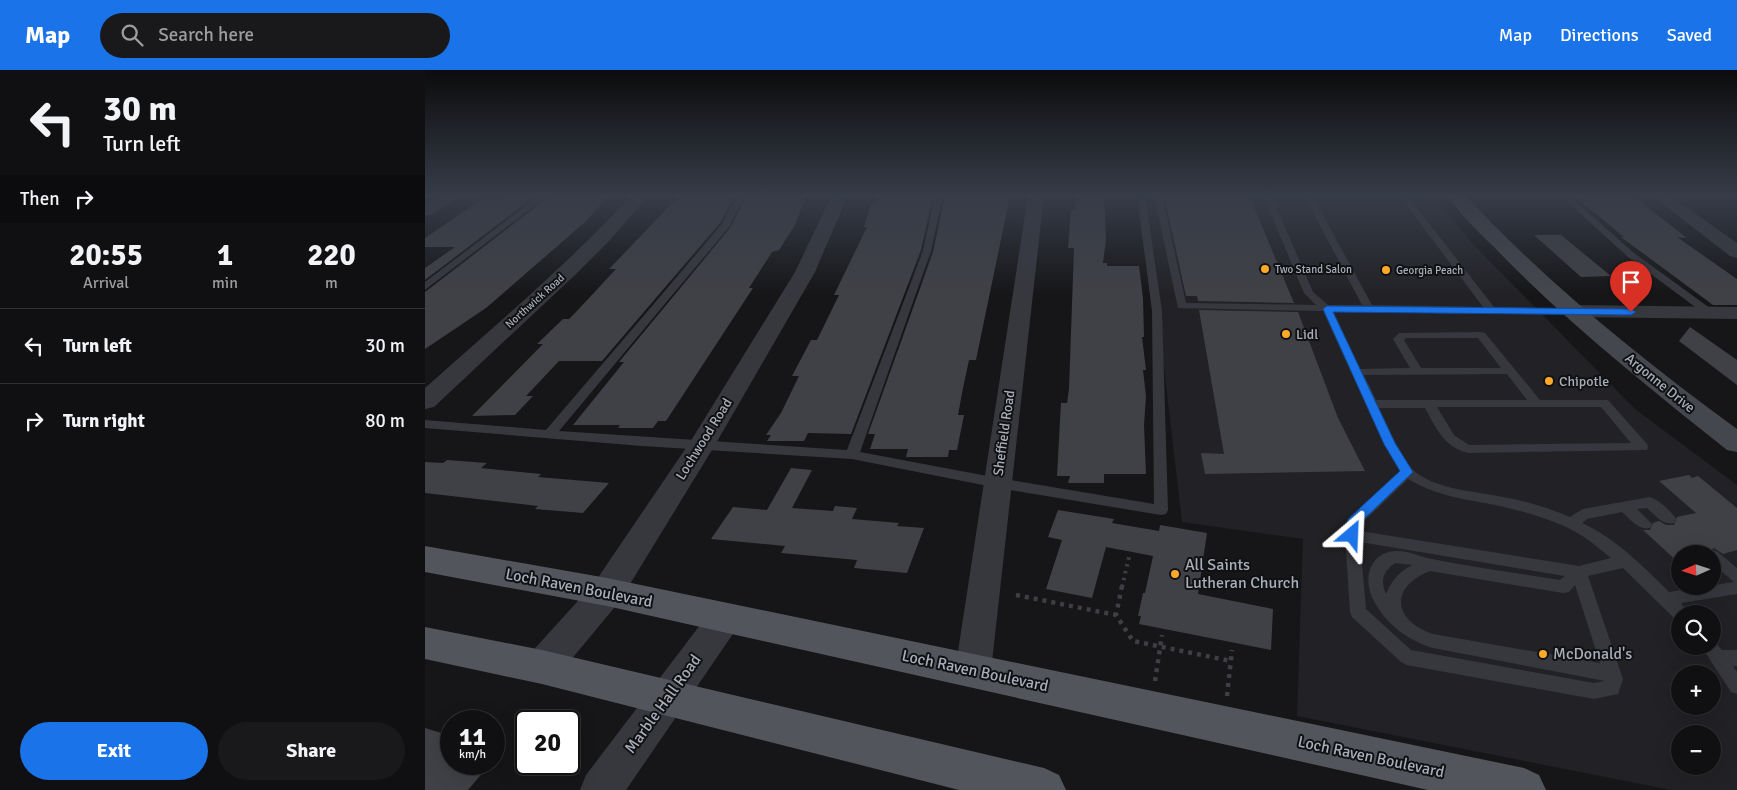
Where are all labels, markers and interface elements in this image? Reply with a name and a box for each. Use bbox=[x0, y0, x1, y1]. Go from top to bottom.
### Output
search box bbox=[100, 13, 450, 58]
text: Map bbox=[25, 20, 70, 50]
icon: search bbox=[118, 21, 146, 49]
text: Search here bbox=[158, 23, 254, 47]
text: Map bbox=[1499, 24, 1532, 46]
text: Directions bbox=[1560, 24, 1639, 46]
text: Saved bbox=[1667, 24, 1712, 46]
text: 30 m bbox=[103, 87, 177, 130]
icon: left bbox=[20, 90, 85, 155]
text: Turn left bbox=[103, 130, 181, 157]
icon: right bbox=[70, 185, 98, 213]
text: Then bbox=[20, 187, 60, 211]
text: 20:55 bbox=[69, 237, 143, 274]
text: 1 bbox=[217, 237, 233, 274]
text: 220 bbox=[307, 237, 356, 274]
pin bbox=[1610, 261, 1652, 312]
marker: Two Stand Salon bbox=[1259, 263, 1271, 275]
place label: Two Stand Salon bbox=[1275, 263, 1352, 276]
marker: Georgia Peach bbox=[1380, 264, 1392, 276]
place label: Georgia Peach bbox=[1396, 264, 1463, 277]
icon: arrive bbox=[1617, 268, 1645, 296]
street label: Northwick Road bbox=[503, 271, 567, 331]
text: Arrival bbox=[83, 273, 129, 293]
text: min bbox=[212, 273, 238, 293]
text: m bbox=[325, 273, 338, 293]
place label: Lidl bbox=[1296, 326, 1318, 343]
marker: Lidl bbox=[1280, 328, 1292, 340]
icon: left bbox=[20, 332, 48, 360]
text: Turn left bbox=[63, 334, 132, 358]
text: 30 m bbox=[365, 334, 405, 358]
street label: Argonne Drive bbox=[1622, 350, 1698, 416]
place label: Chipotle bbox=[1559, 373, 1609, 390]
marker: Chipotle bbox=[1543, 375, 1555, 387]
street label: Sheffield Road bbox=[990, 389, 1018, 477]
street label: Lochwood Road bbox=[672, 395, 736, 483]
icon: right bbox=[20, 407, 48, 435]
text: Turn right bbox=[63, 409, 145, 433]
text: 80 m bbox=[365, 409, 405, 433]
position arrow bbox=[1325, 508, 1377, 560]
north arrow bbox=[1671, 545, 1721, 595]
map controls bbox=[1671, 545, 1721, 775]
place label: All Saints Lutheran Church bbox=[1185, 555, 1299, 593]
street label: Loch Raven Boulevard bbox=[504, 564, 654, 612]
marker: All Saints Lutheran Church bbox=[1169, 568, 1181, 580]
button: search bbox=[1671, 605, 1721, 655]
place label: McDonald's bbox=[1553, 644, 1632, 664]
street label: Loch Raven Boulevard bbox=[900, 646, 1050, 696]
marker: McDonald's bbox=[1537, 648, 1549, 660]
street label: Marble Hall Road bbox=[620, 651, 706, 757]
button: + bbox=[1671, 665, 1721, 715]
speed limit sign: 20 bbox=[515, 710, 580, 775]
text: 11 bbox=[459, 721, 486, 752]
button: Exit bbox=[20, 722, 208, 780]
button: Share bbox=[218, 722, 405, 780]
button: − bbox=[1671, 725, 1721, 775]
street label: Loch Raven Boulevard bbox=[1296, 732, 1446, 782]
text: km/h bbox=[459, 747, 486, 762]

